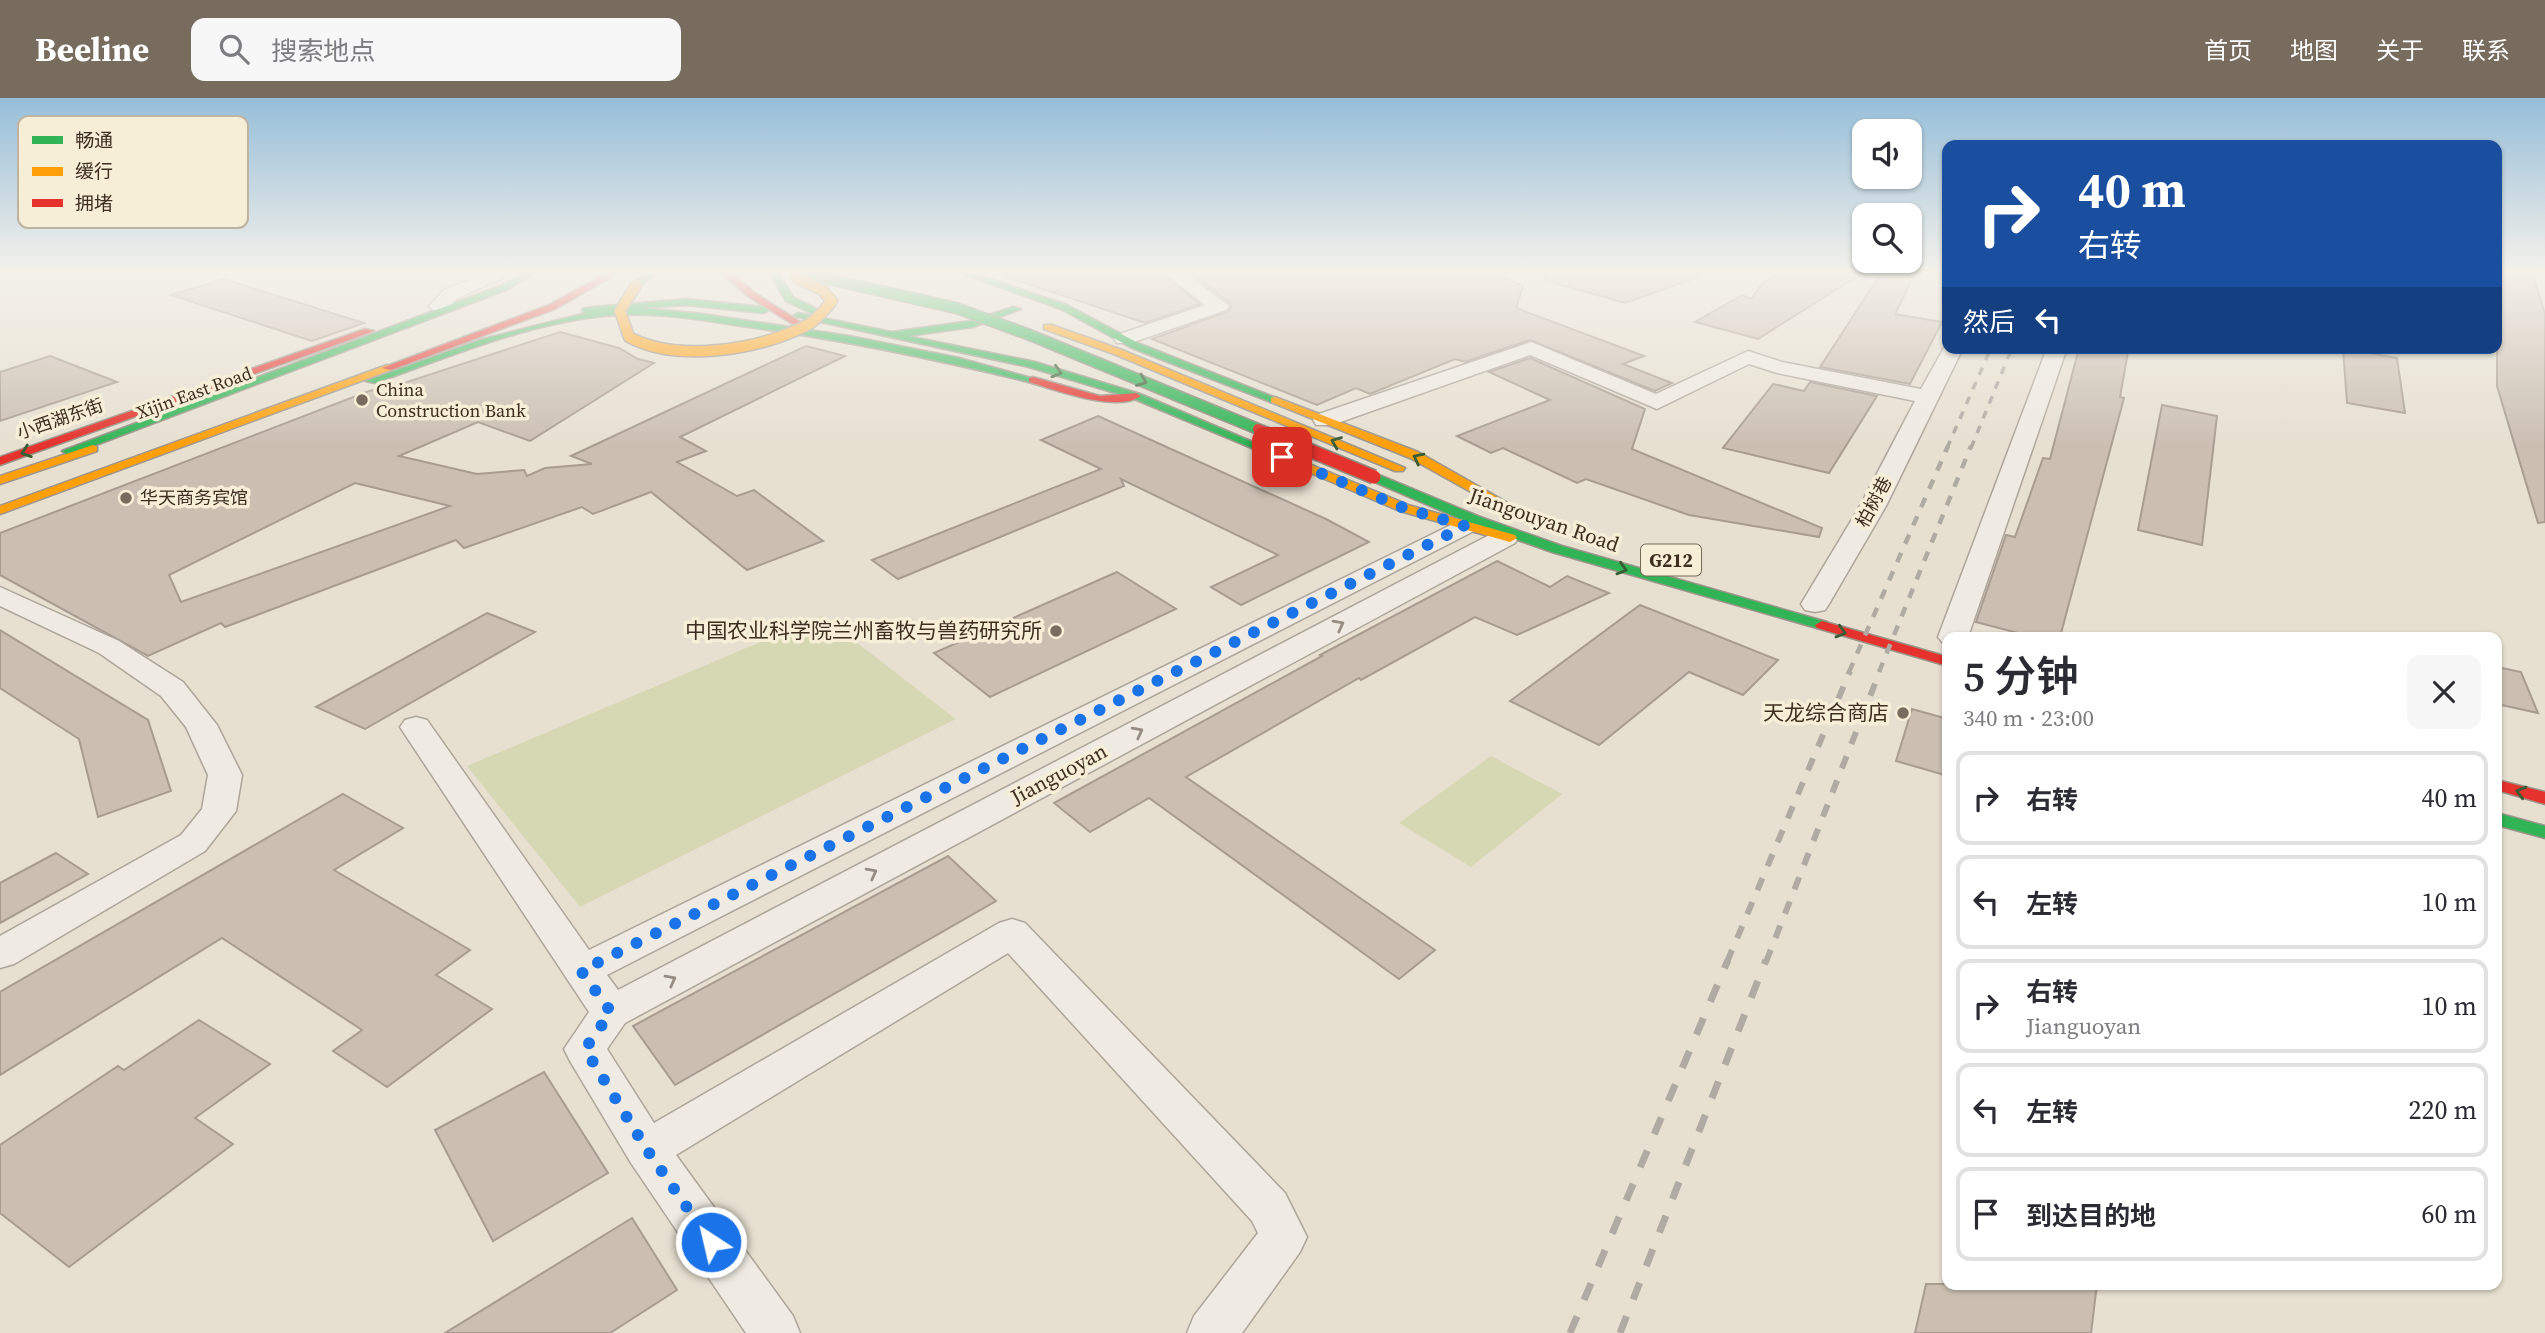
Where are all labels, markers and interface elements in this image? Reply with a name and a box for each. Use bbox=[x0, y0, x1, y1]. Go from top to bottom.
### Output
search box bbox=[191, 18, 681, 81]
text: Beeline bbox=[35, 27, 149, 72]
icon: search bbox=[215, 30, 253, 68]
text: 搜索地点 bbox=[271, 33, 375, 69]
text: 首页 bbox=[2204, 34, 2252, 67]
text: 地图 bbox=[2290, 34, 2338, 67]
text: 关于 bbox=[2376, 34, 2424, 67]
text: 联系 bbox=[2462, 34, 2510, 67]
legend bbox=[18, 116, 248, 228]
map controls bbox=[1852, 119, 1922, 273]
button: sound bbox=[1852, 119, 1922, 189]
text: 畅通 bbox=[75, 127, 113, 153]
text: 40 m bbox=[2078, 156, 2186, 223]
text: 缓行 bbox=[75, 158, 113, 184]
icon: right bbox=[1963, 168, 2054, 259]
text: 拥堵 bbox=[75, 190, 113, 216]
button: search bbox=[1852, 203, 1922, 273]
text: 右转 bbox=[2078, 224, 2142, 268]
icon: left bbox=[2029, 301, 2067, 339]
text: 然后 bbox=[1963, 304, 2015, 340]
street label: Xijin East Road bbox=[133, 360, 255, 425]
one-way arrow bbox=[1050, 363, 1062, 378]
one-way arrow bbox=[1135, 373, 1147, 387]
place label: China Construction Bank bbox=[376, 377, 526, 423]
street label: 小西湖东街 bbox=[13, 392, 106, 445]
marker: China Construction Bank bbox=[354, 392, 370, 408]
pin bbox=[1252, 427, 1312, 487]
one-way arrow bbox=[1330, 436, 1343, 450]
icon: arrive bbox=[1263, 438, 1301, 476]
one-way arrow bbox=[21, 444, 33, 458]
one-way arrow bbox=[1413, 452, 1425, 466]
street label: 柏树巷 bbox=[1850, 472, 1897, 531]
street label: Jiangouyan Road bbox=[1464, 480, 1623, 559]
place label: 华天商务宾馆 bbox=[140, 485, 248, 510]
marker: 华天商务宾馆 bbox=[118, 490, 134, 506]
road number: G212 bbox=[1641, 544, 1701, 575]
one-way arrow bbox=[1615, 561, 1627, 576]
place label: 中国农业科学院兰州畜牧与兽药研究所 bbox=[685, 616, 1042, 645]
one-way arrow bbox=[1332, 620, 1344, 634]
marker: 中国农业科学院兰州畜牧与兽药研究所 bbox=[1048, 623, 1064, 639]
one-way arrow bbox=[1834, 623, 1846, 638]
text: 5 分钟 bbox=[1963, 647, 2078, 705]
button: close bbox=[2407, 655, 2481, 729]
place label: 天龙综合商店 bbox=[1763, 698, 1889, 727]
text: 340 m · 23:00 bbox=[1963, 702, 2094, 734]
marker: 天龙综合商店 bbox=[1895, 705, 1911, 721]
one-way arrow bbox=[1131, 727, 1143, 740]
street label: Jianguoyan bbox=[1005, 736, 1112, 812]
icon: right bbox=[1967, 779, 2005, 817]
text: 40 m bbox=[2422, 780, 2477, 816]
text: 右转 bbox=[2026, 782, 2078, 818]
one-way arrow bbox=[2515, 785, 2527, 800]
one-way arrow bbox=[865, 868, 877, 881]
icon: left bbox=[1967, 883, 2005, 921]
text: 10 m bbox=[2422, 884, 2477, 920]
text: 左转 bbox=[2026, 886, 2078, 922]
text: 右转 bbox=[2026, 974, 2078, 1010]
one-way arrow bbox=[664, 975, 676, 988]
icon: right bbox=[1967, 987, 2005, 1025]
text: 10 m bbox=[2422, 988, 2477, 1024]
text: Jianguoyan bbox=[2026, 1010, 2141, 1042]
icon: left bbox=[1967, 1091, 2005, 1129]
text: 220 m bbox=[2409, 1092, 2477, 1128]
text: 左转 bbox=[2026, 1094, 2078, 1130]
icon: arrive bbox=[1967, 1195, 2005, 1233]
text: 60 m bbox=[2422, 1196, 2477, 1232]
text: 到达目的地 bbox=[2026, 1198, 2156, 1234]
position arrow bbox=[674, 1205, 748, 1279]

